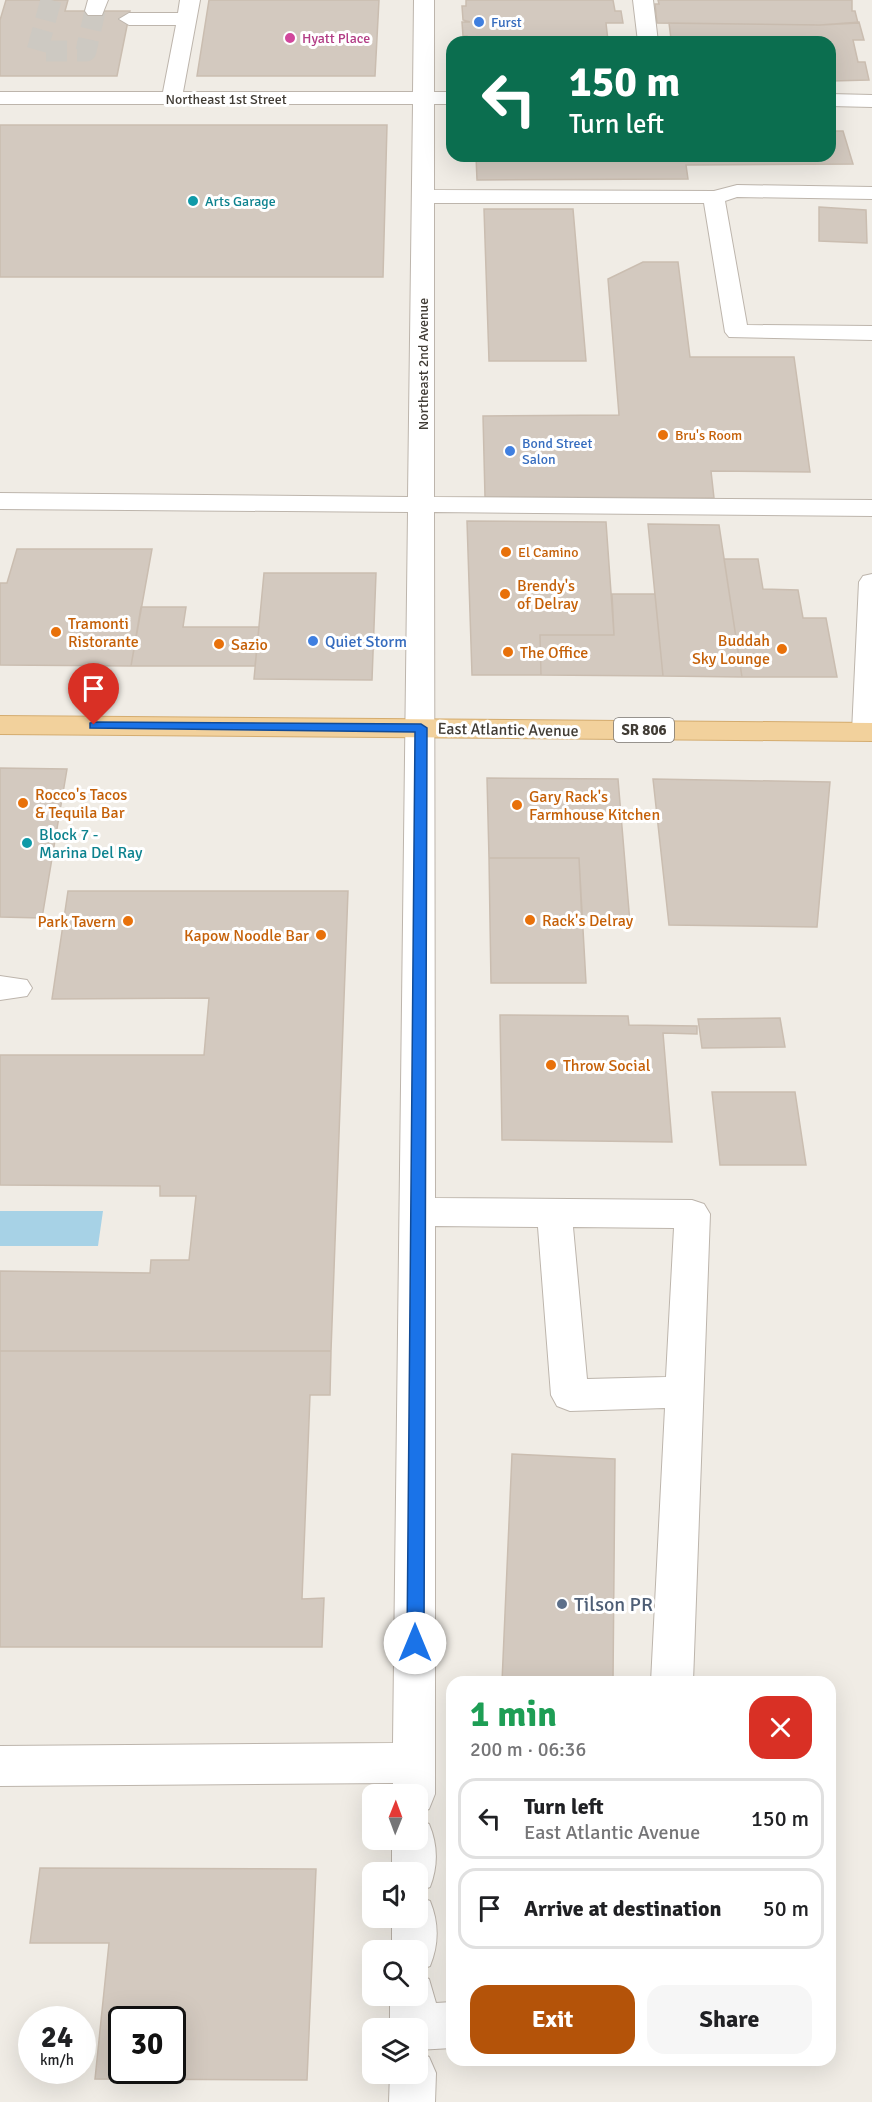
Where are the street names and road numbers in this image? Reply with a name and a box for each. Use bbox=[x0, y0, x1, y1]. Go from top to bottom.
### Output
street label: Northeast 1st Street bbox=[165, 91, 287, 108]
street label: Northeast 2nd Avenue bbox=[415, 298, 432, 430]
road number: SR 806 bbox=[614, 718, 674, 742]
street label: East Atlantic Avenue bbox=[437, 719, 579, 741]

